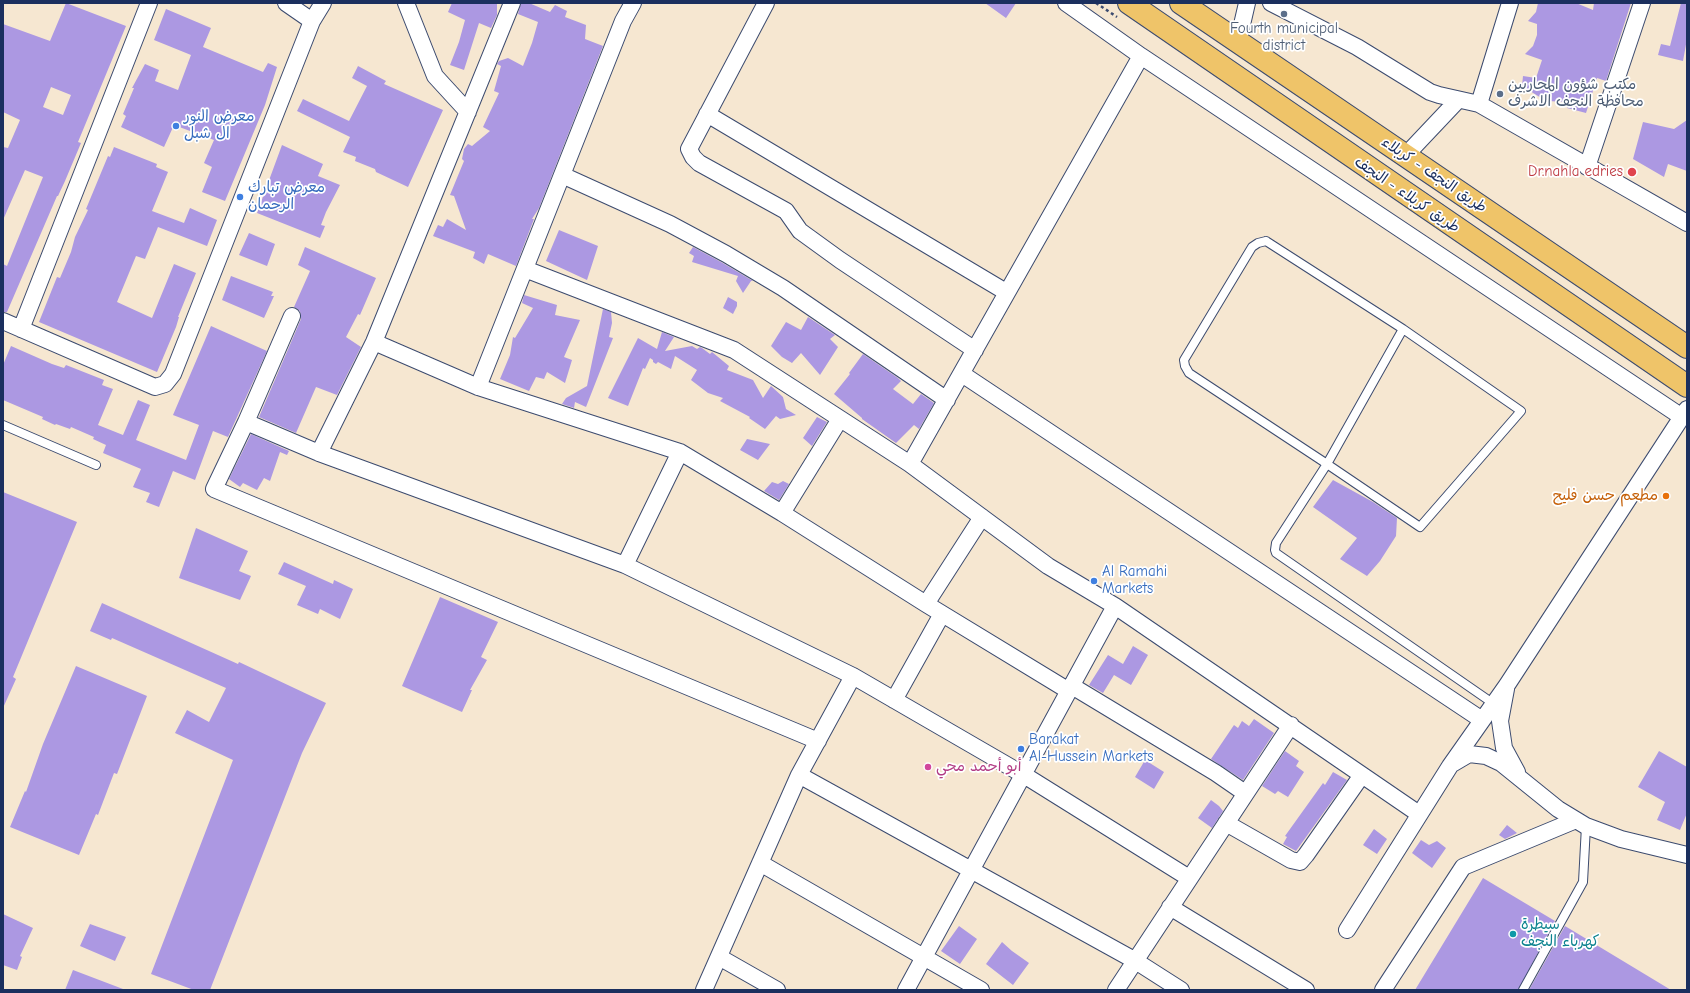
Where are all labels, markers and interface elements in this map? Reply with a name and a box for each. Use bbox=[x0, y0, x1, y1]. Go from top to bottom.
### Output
marker: Fourth municipal district bbox=[1279, 9, 1289, 19]
place label: Fourth municipal district bbox=[1230, 20, 1338, 55]
place label: مكتب شؤون المحاربين محافظة النجف الاشرف bbox=[1508, 76, 1644, 111]
marker: مكتب شؤون المحاربين محافظة النجف الاشرف bbox=[1495, 89, 1505, 99]
place label: معرض النور ال شبل bbox=[184, 108, 254, 143]
marker: معرض النور ال شبل bbox=[171, 121, 181, 131]
street label: طريق النجف - کربلاء bbox=[1378, 133, 1490, 217]
street label: طريق کربلاء - النجف bbox=[1351, 153, 1463, 237]
place label: Dr.nahla edries bbox=[1528, 163, 1623, 181]
marker: Dr.nahla edries bbox=[1626, 166, 1638, 178]
place label: معرض تبارك الرحمان bbox=[248, 179, 325, 214]
marker: معرض تبارك الرحمان bbox=[235, 192, 245, 202]
place label: مطعم حسن فليح bbox=[1553, 487, 1658, 505]
marker: مطعم حسن فليح bbox=[1661, 491, 1671, 501]
place label: Al Ramahi Markets bbox=[1102, 563, 1167, 598]
marker: Al Ramahi Markets bbox=[1089, 576, 1099, 586]
place label: Barakat Al-Hussein Markets bbox=[1029, 731, 1153, 766]
marker: Barakat Al-Hussein Markets bbox=[1016, 744, 1026, 754]
place label: أبو أحمد محي bbox=[936, 758, 1021, 776]
marker: أبو أحمد محي bbox=[923, 762, 933, 772]
place label: سيطرة كهرباء النجف bbox=[1521, 916, 1599, 951]
marker: سيطرة كهرباء النجف bbox=[1508, 929, 1518, 939]

